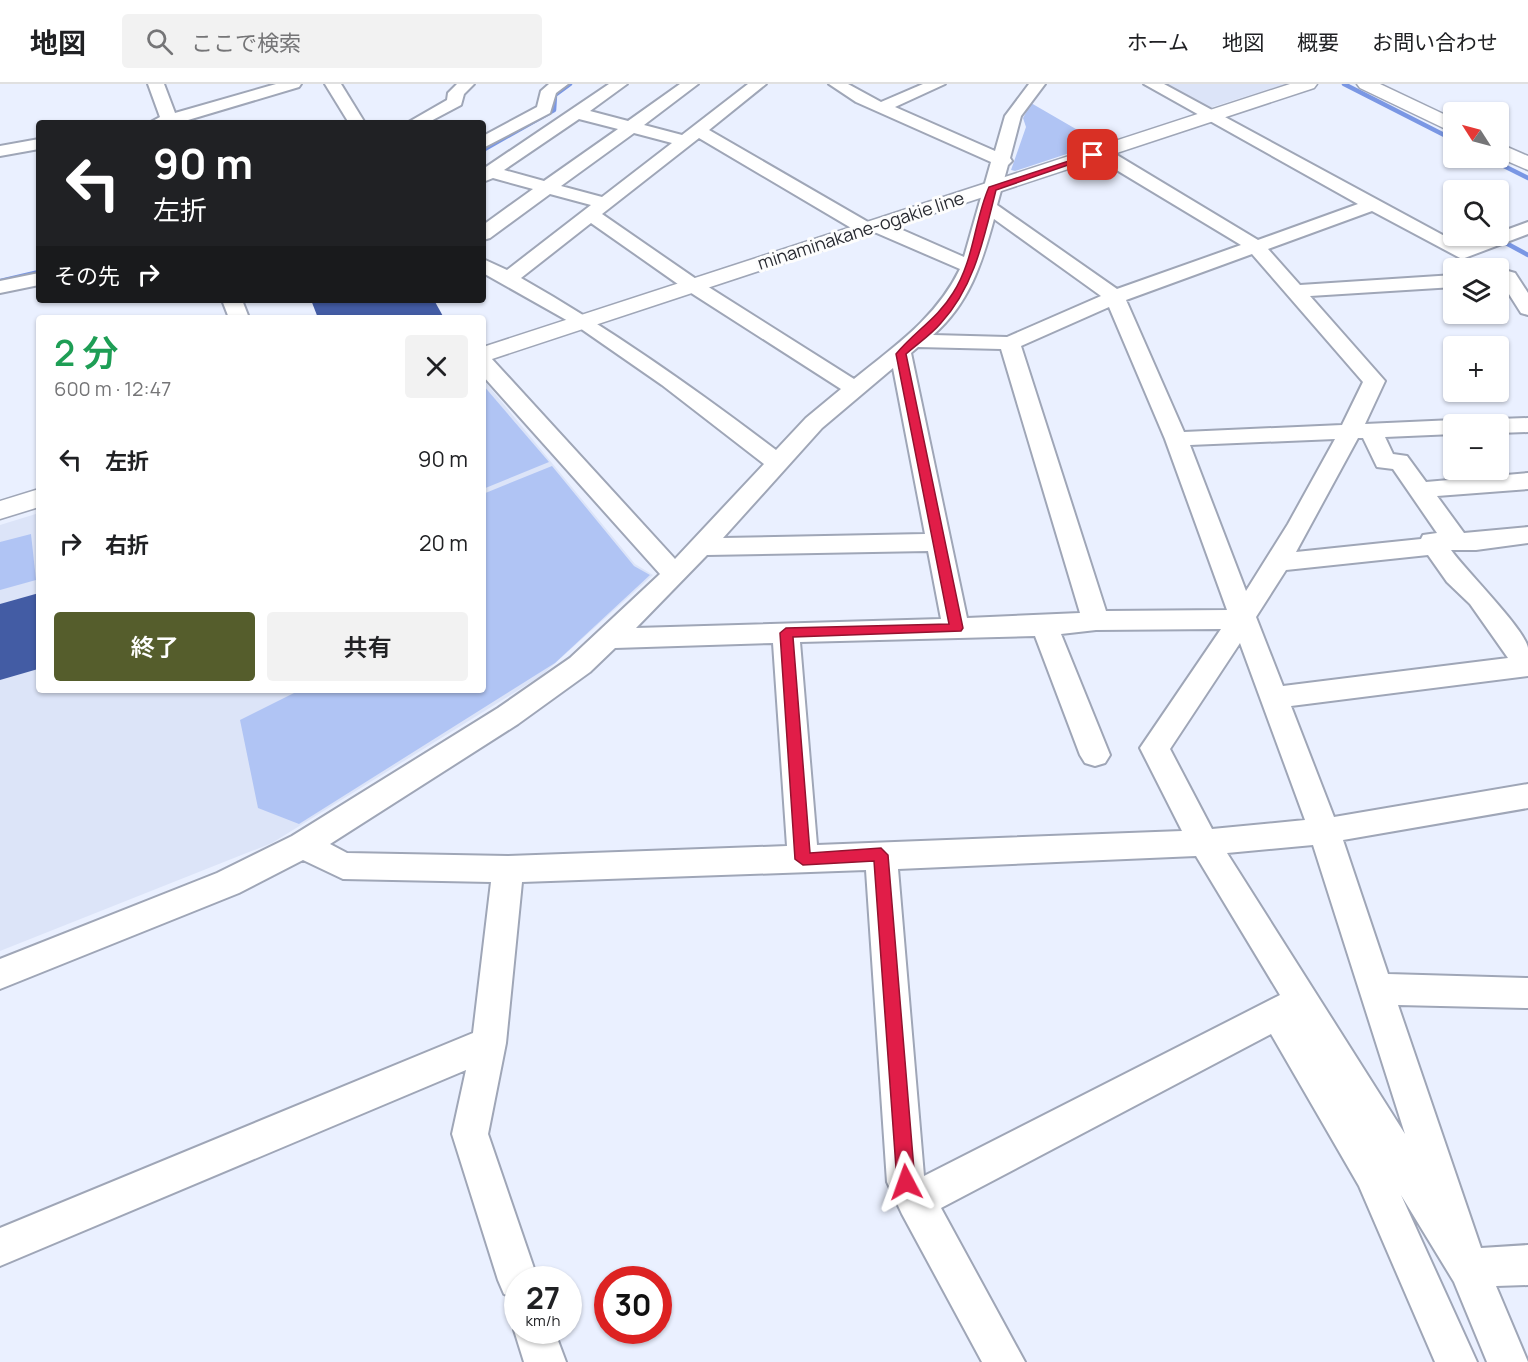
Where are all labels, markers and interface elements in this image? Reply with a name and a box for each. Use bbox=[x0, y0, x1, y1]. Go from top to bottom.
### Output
search box bbox=[122, 14, 542, 68]
text: 地図 bbox=[30, 23, 86, 61]
icon: search bbox=[143, 25, 176, 58]
text: ここで検索 bbox=[191, 28, 301, 58]
text: ホーム bbox=[1127, 28, 1189, 56]
text: 地図 bbox=[1222, 28, 1264, 56]
text: 概要 bbox=[1297, 28, 1339, 56]
text: お問い合わせ bbox=[1372, 28, 1498, 56]
north arrow bbox=[1443, 102, 1509, 168]
map controls bbox=[1443, 102, 1509, 480]
pin bbox=[1067, 129, 1118, 180]
text: 90 m bbox=[153, 134, 253, 192]
icon: arrive bbox=[1076, 138, 1109, 171]
icon: left bbox=[54, 144, 132, 222]
button: search bbox=[1443, 180, 1509, 246]
street label: minaminakane-ogakie line bbox=[754, 185, 967, 275]
text: 左折 bbox=[153, 191, 207, 228]
icon: right bbox=[132, 258, 165, 291]
button: layers bbox=[1443, 258, 1509, 324]
text: その先 bbox=[54, 261, 120, 291]
text: 2 分 bbox=[54, 328, 118, 377]
button: close bbox=[405, 335, 468, 398]
button: + bbox=[1443, 336, 1509, 402]
text: 600 m · 12:47 bbox=[54, 375, 171, 402]
button: − bbox=[1443, 414, 1509, 480]
icon: left bbox=[54, 443, 87, 476]
text: 90 m bbox=[418, 444, 468, 474]
text: 左折 bbox=[105, 446, 149, 476]
icon: right bbox=[54, 527, 87, 560]
text: 20 m bbox=[419, 528, 468, 558]
text: 右折 bbox=[105, 530, 149, 560]
button: 終了 bbox=[54, 612, 255, 681]
button: 共有 bbox=[267, 612, 468, 681]
position arrow bbox=[874, 1150, 938, 1214]
speed limit sign: 30 bbox=[594, 1266, 672, 1344]
text: 27 bbox=[526, 1277, 560, 1318]
text: km/h bbox=[526, 1310, 560, 1331]

